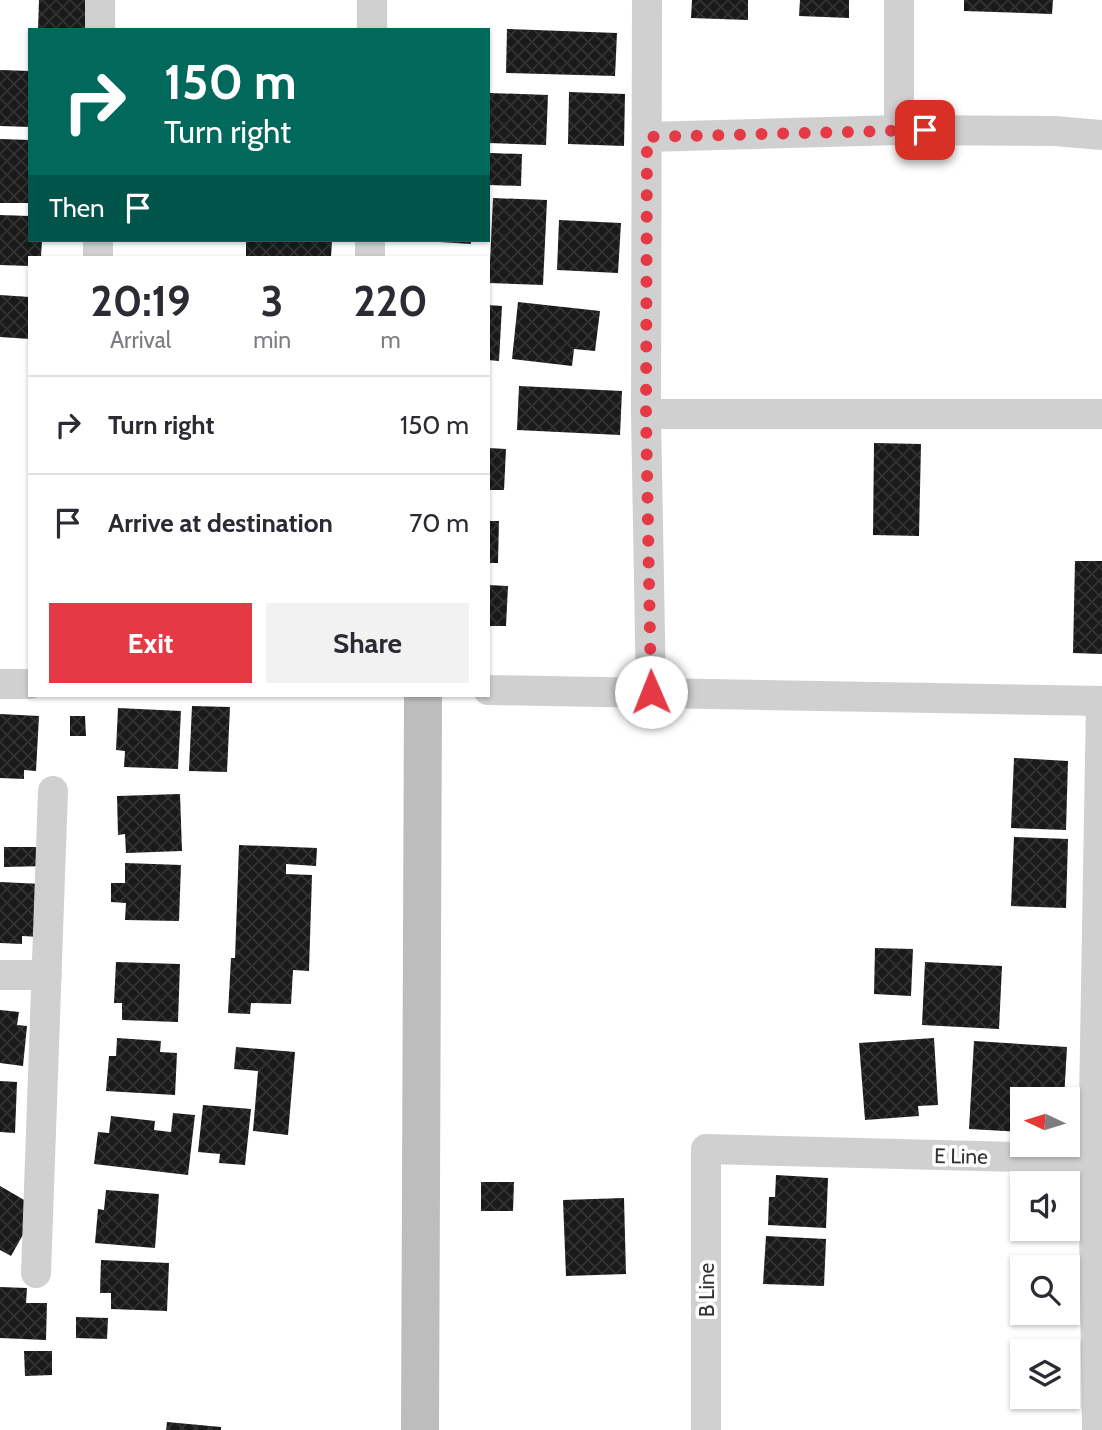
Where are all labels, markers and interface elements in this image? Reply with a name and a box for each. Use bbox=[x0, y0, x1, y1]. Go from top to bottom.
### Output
text: 150 m bbox=[164, 52, 297, 111]
icon: right bbox=[49, 56, 140, 147]
pin bbox=[895, 100, 955, 160]
icon: arrive bbox=[906, 111, 944, 149]
text: Turn right bbox=[164, 112, 291, 151]
icon: arrive bbox=[119, 189, 157, 227]
text: Then bbox=[49, 192, 105, 224]
text: 20:19 bbox=[90, 275, 191, 327]
text: 3 bbox=[261, 275, 283, 327]
text: 220 bbox=[353, 275, 428, 327]
text: Arrival bbox=[110, 326, 171, 354]
text: min bbox=[253, 326, 291, 354]
text: m bbox=[380, 326, 401, 354]
icon: right bbox=[49, 406, 87, 444]
text: Turn right bbox=[108, 409, 214, 441]
text: 150 m bbox=[400, 409, 469, 441]
icon: arrive bbox=[49, 504, 87, 542]
text: Arrive at destination bbox=[108, 507, 333, 539]
text: 70 m bbox=[409, 507, 469, 539]
button: Exit bbox=[49, 603, 252, 683]
button: Share bbox=[266, 603, 469, 683]
position arrow bbox=[614, 655, 688, 729]
north arrow bbox=[1010, 1087, 1080, 1157]
map controls bbox=[1010, 1087, 1080, 1409]
street label: E Line bbox=[934, 1143, 988, 1169]
button: sound bbox=[1010, 1171, 1080, 1241]
button: search bbox=[1010, 1255, 1080, 1325]
street label: B Line bbox=[694, 1262, 719, 1317]
button: layers bbox=[1010, 1339, 1080, 1409]

